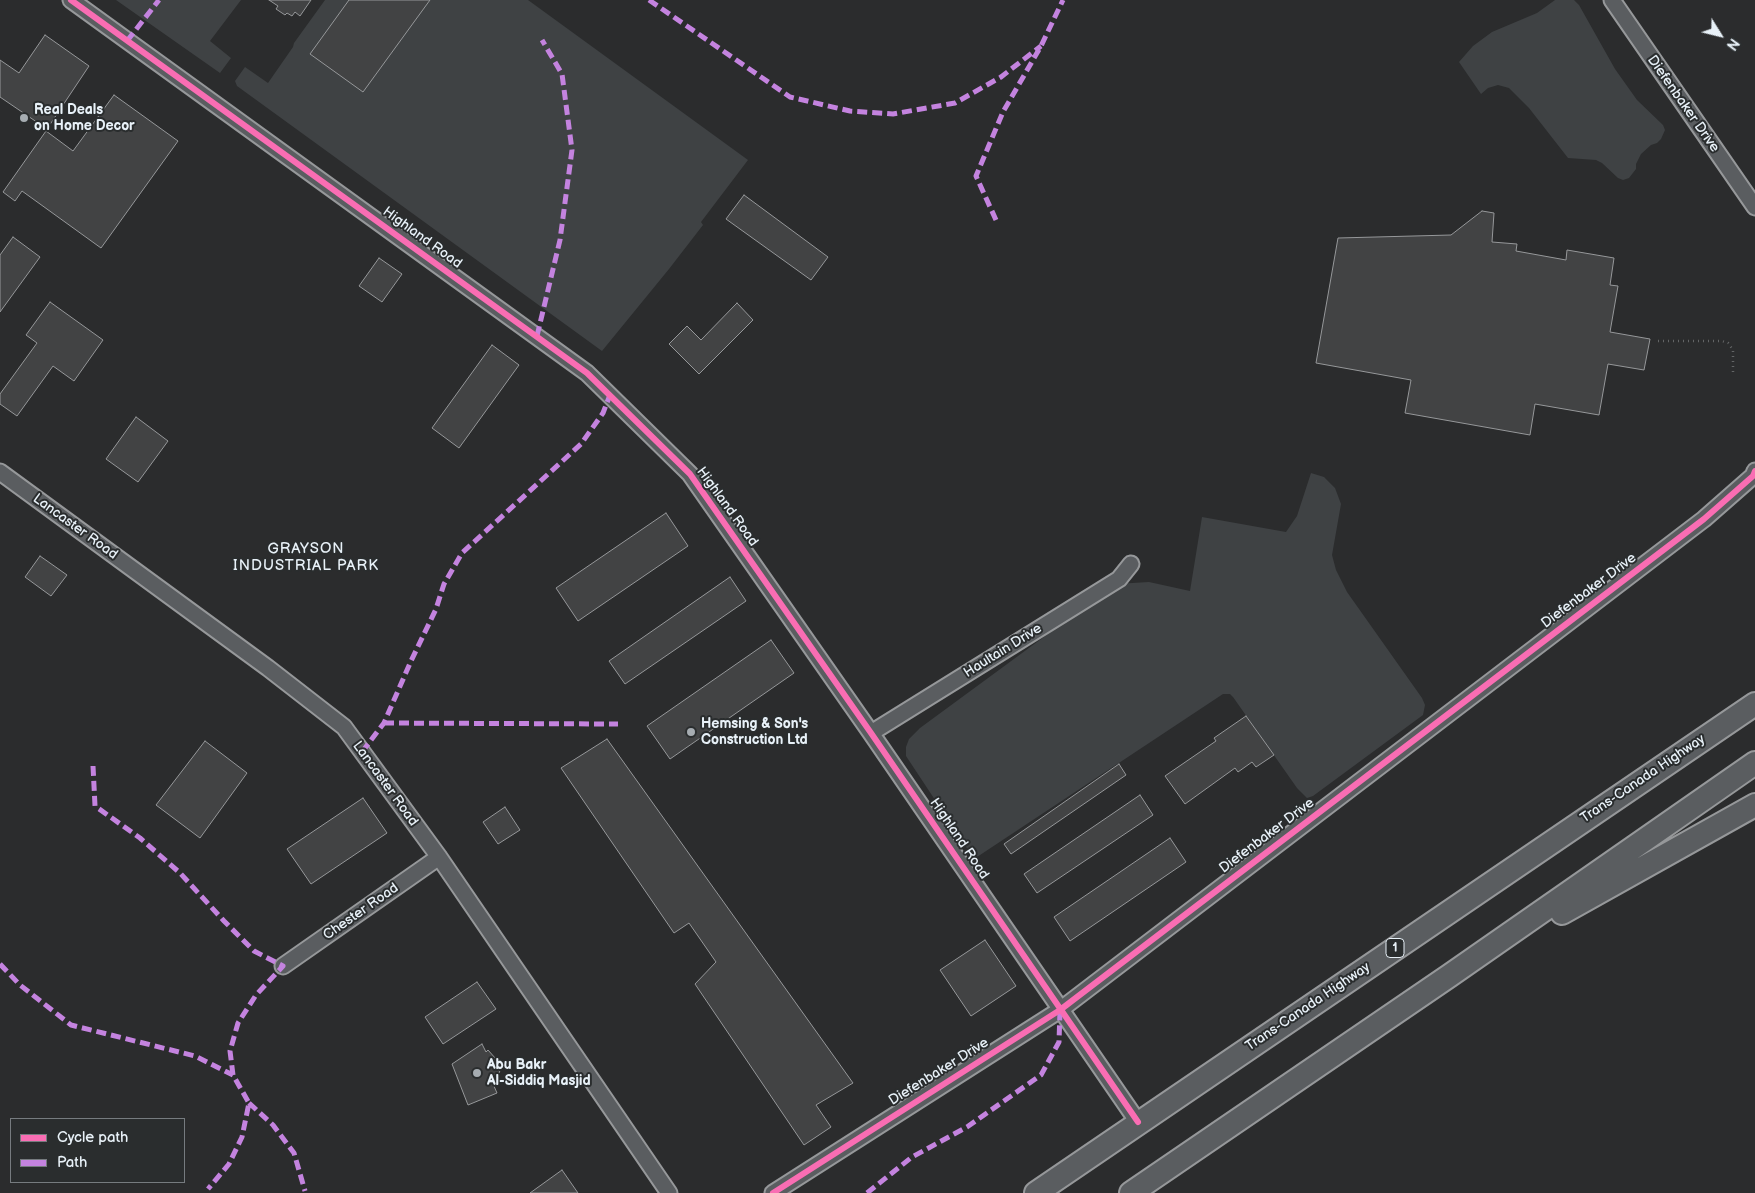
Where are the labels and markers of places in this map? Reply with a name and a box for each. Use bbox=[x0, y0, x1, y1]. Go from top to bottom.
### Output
place label: Real Deals on Home Decor bbox=[34, 102, 135, 134]
marker: Real Deals on Home Decor bbox=[18, 112, 30, 124]
place label: Hemsing & Son's Construction Ltd bbox=[701, 716, 808, 749]
marker: Hemsing & Son's Construction Ltd bbox=[685, 726, 697, 738]
place label: Abu Bakr Al-Siddiq Masjid bbox=[487, 1057, 591, 1090]
marker: Abu Bakr Al-Siddiq Masjid bbox=[471, 1067, 483, 1079]

